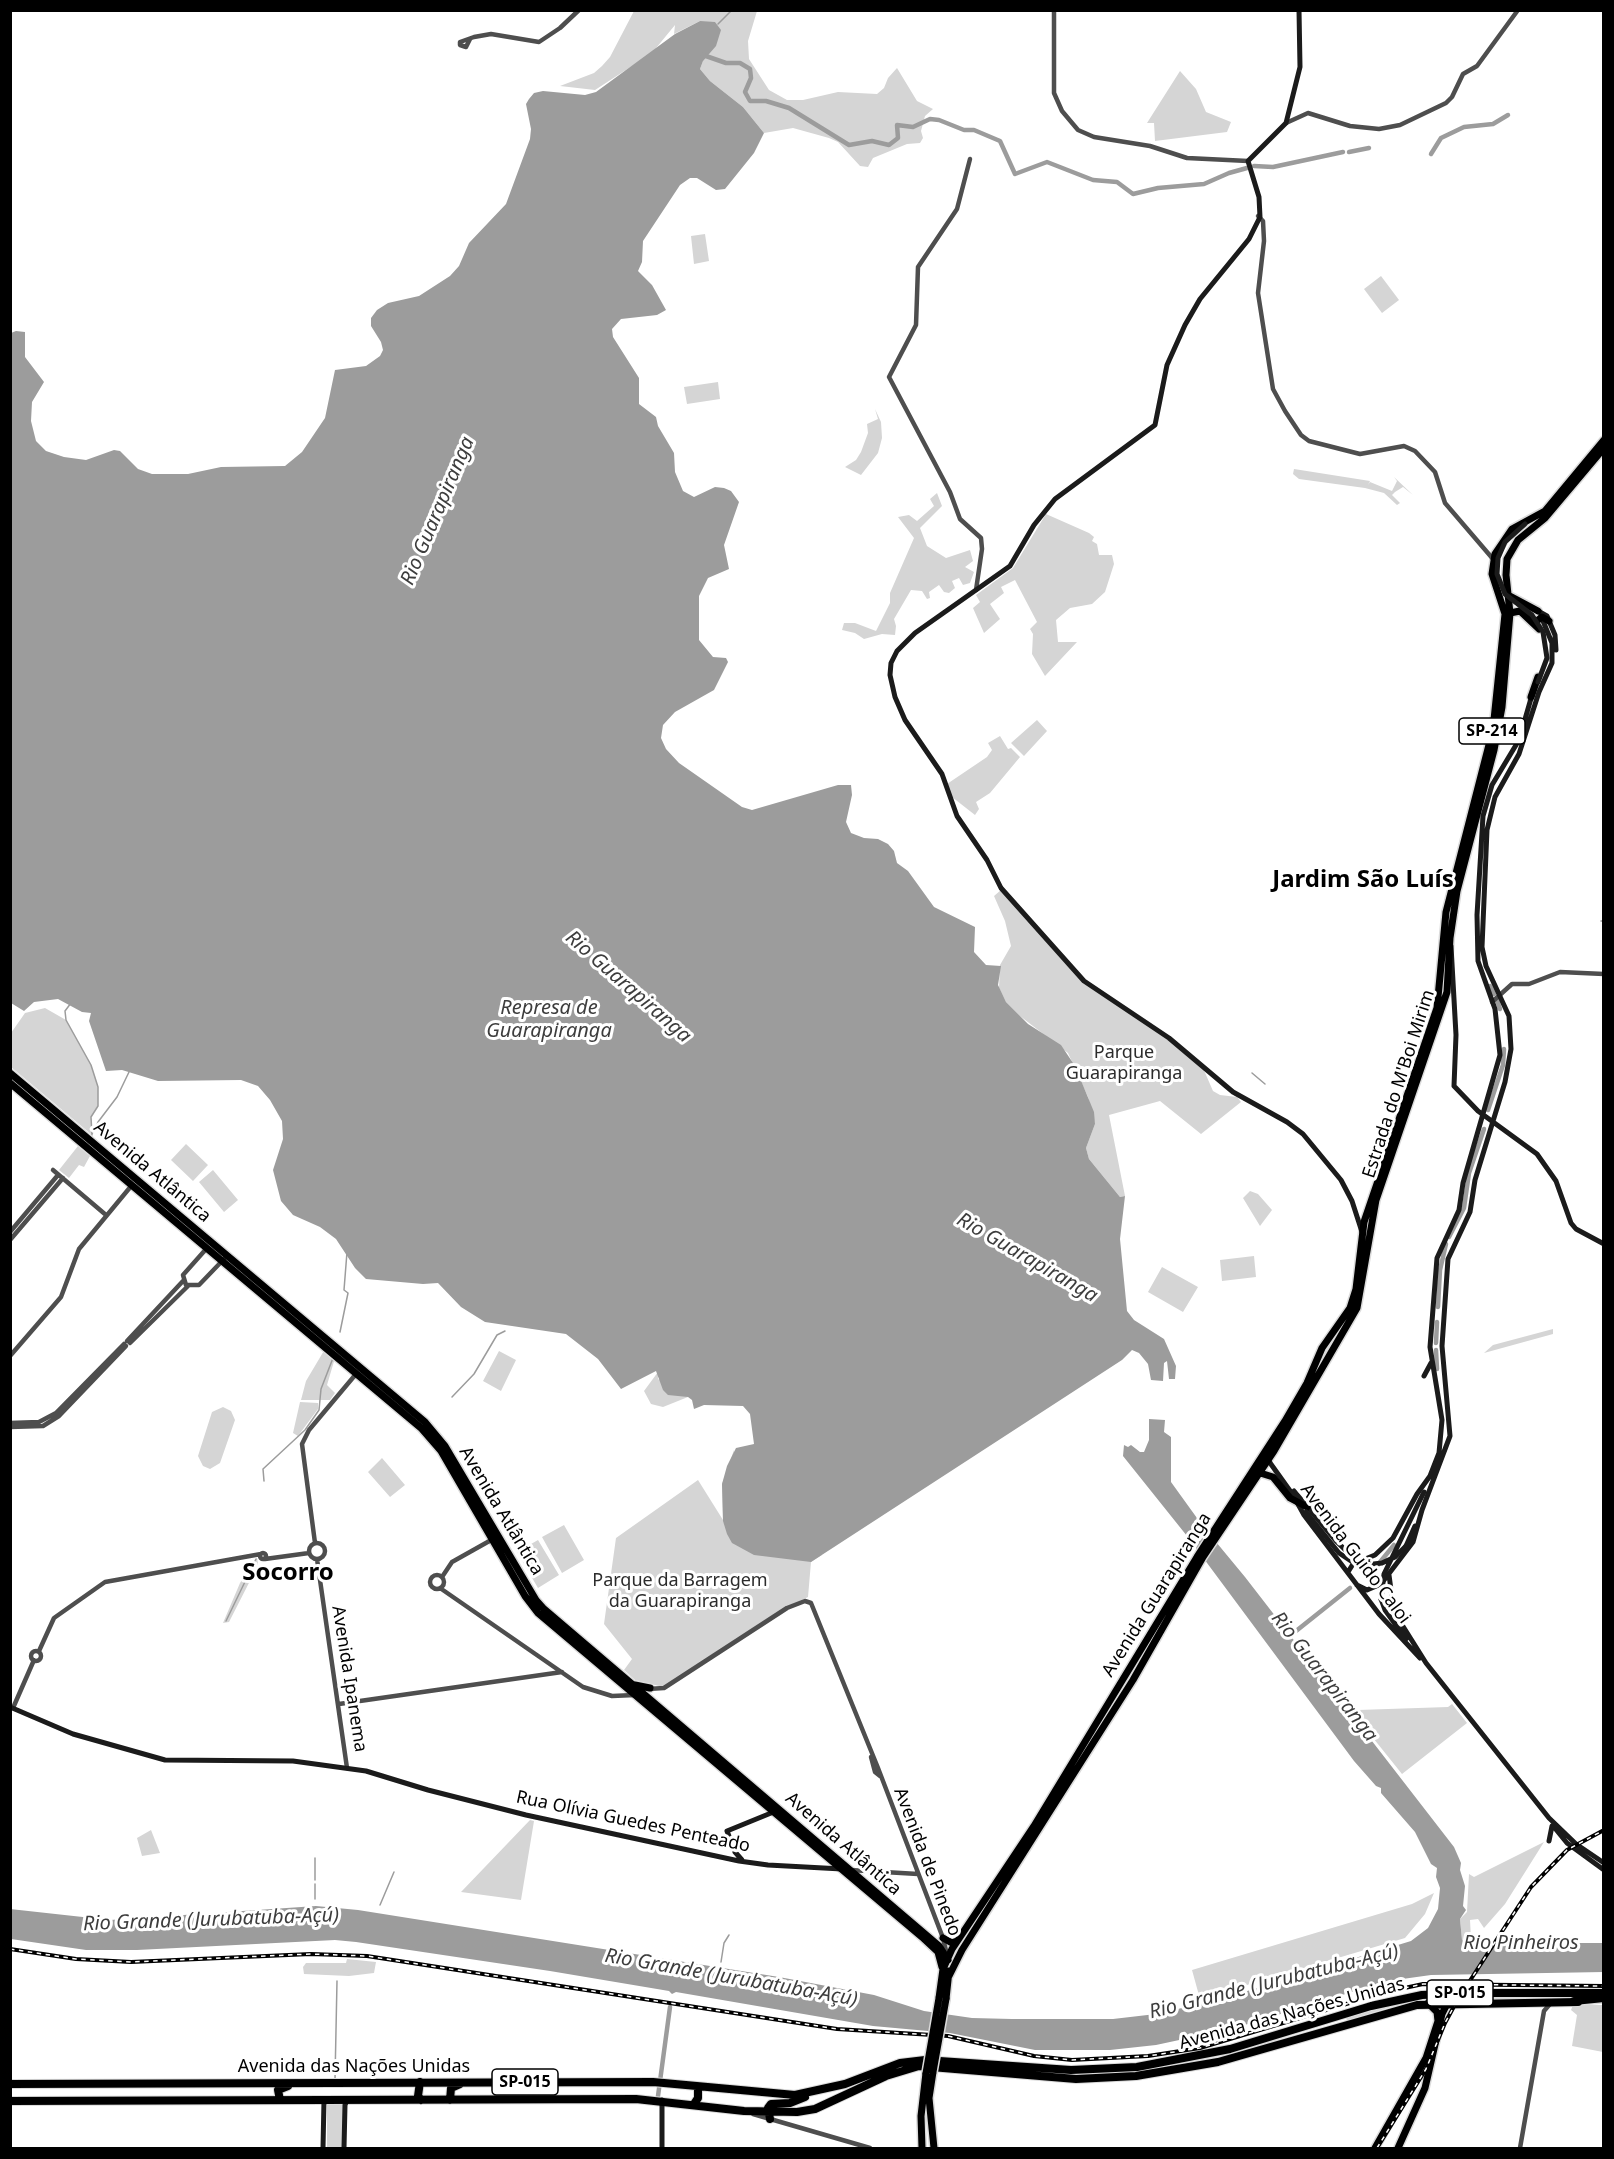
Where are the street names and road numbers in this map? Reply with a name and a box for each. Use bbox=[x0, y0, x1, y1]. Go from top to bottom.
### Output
road number: SP-214 bbox=[1459, 718, 1525, 744]
street label: Estrada do M'Boi Mirim bbox=[1358, 987, 1440, 1181]
street label: Avenida Atlântica bbox=[89, 1117, 215, 1227]
street label: Avenida Atlântica bbox=[454, 1443, 548, 1579]
street label: Avenida Guido Caloi bbox=[1295, 1480, 1415, 1628]
street label: Avenida Guarapiranga bbox=[1098, 1509, 1216, 1681]
street label: Avenida Ipanema bbox=[327, 1604, 371, 1754]
street label: Avenida de Pinedo bbox=[889, 1785, 965, 1939]
street label: Rua Olívia Guedes Penteado bbox=[514, 1787, 752, 1857]
street label: Avenida Atlântica bbox=[781, 1788, 905, 1900]
street label: Avenida das Nações Unidas bbox=[1177, 1973, 1407, 2055]
road number: SP-015 bbox=[1427, 1980, 1493, 2006]
street label: Avenida das Nações Unidas bbox=[238, 2056, 470, 2078]
road number: SP-015 bbox=[492, 2069, 558, 2095]

